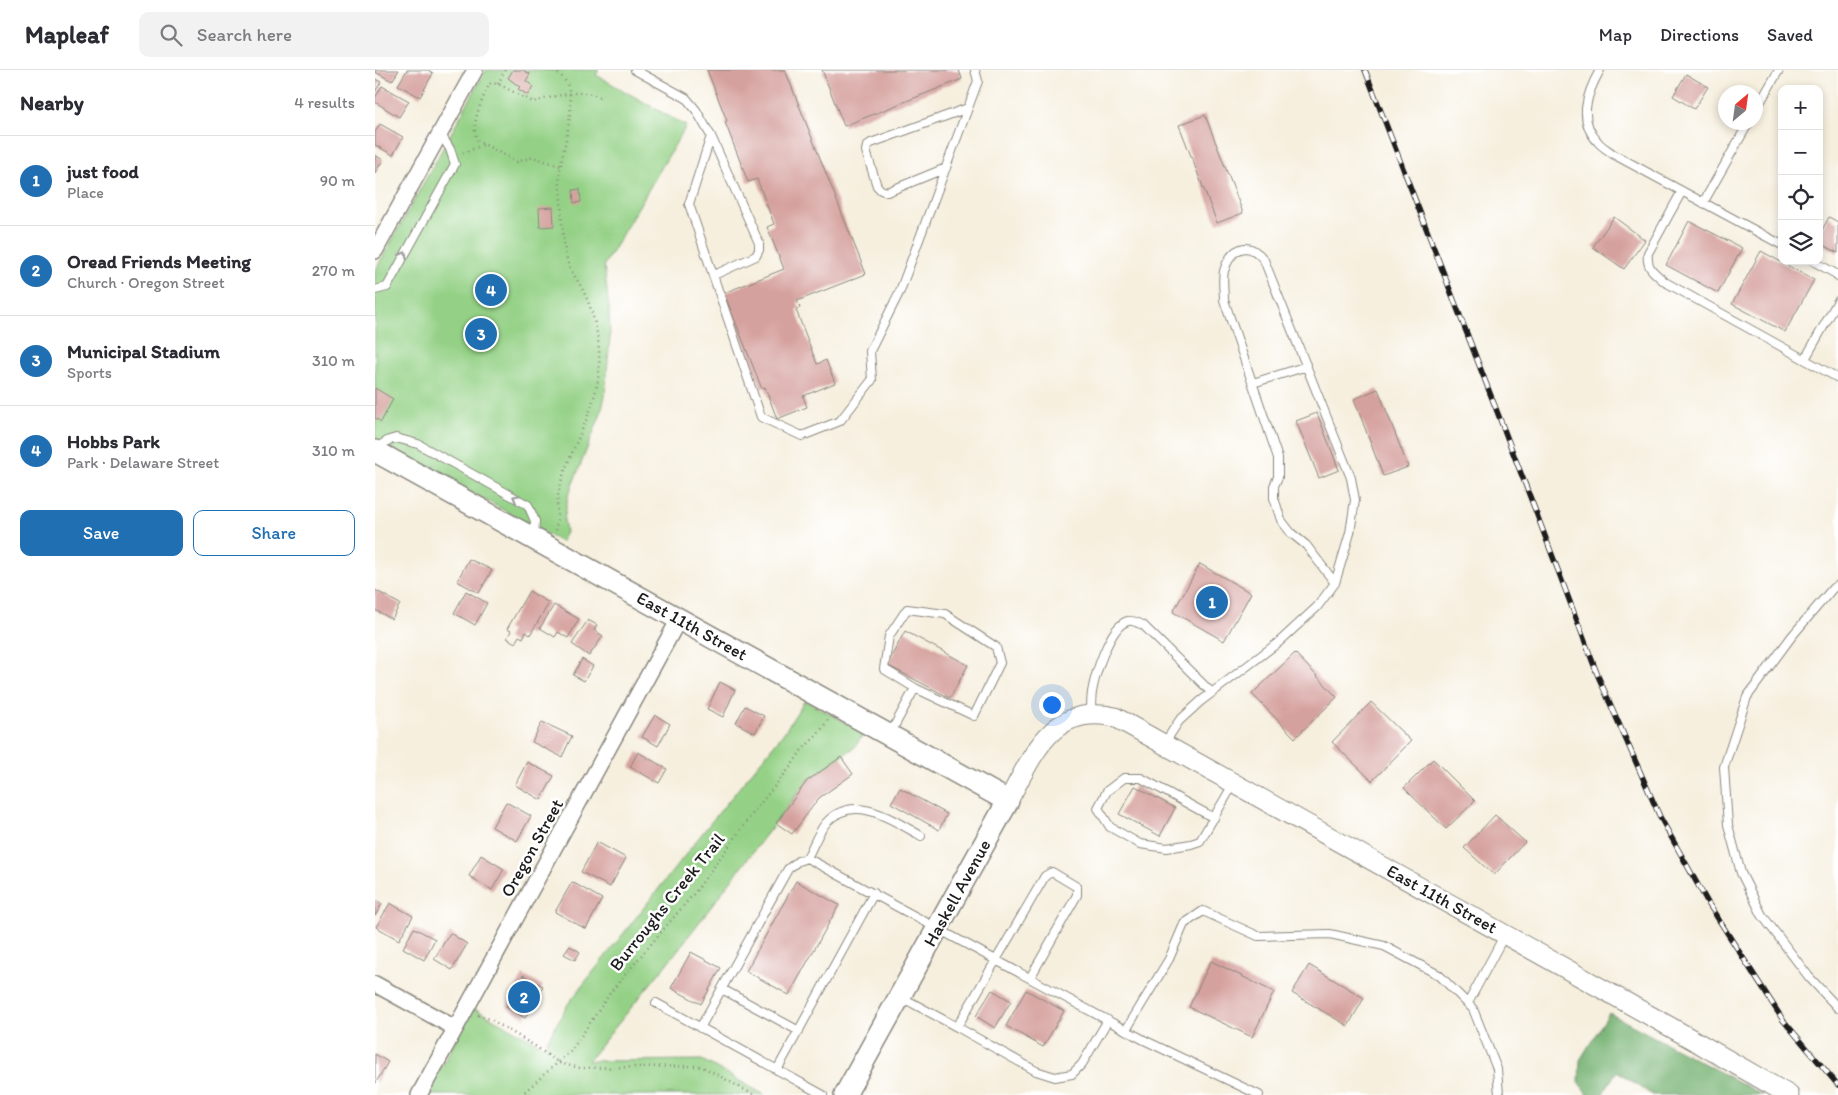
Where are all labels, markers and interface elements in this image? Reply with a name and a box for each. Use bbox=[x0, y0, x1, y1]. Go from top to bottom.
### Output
search box bbox=[139, 12, 489, 57]
text: Mapleaf bbox=[25, 20, 109, 49]
icon: search bbox=[157, 21, 185, 49]
text: Search here bbox=[197, 23, 292, 46]
text: Map bbox=[1599, 24, 1632, 46]
text: Directions bbox=[1660, 24, 1739, 46]
text: Saved bbox=[1767, 24, 1813, 46]
north arrow bbox=[1718, 85, 1763, 130]
map controls bbox=[1778, 85, 1823, 265]
button: + bbox=[1778, 85, 1823, 130]
text: Nearby bbox=[20, 90, 84, 115]
text: 4 results bbox=[294, 93, 355, 112]
button: − bbox=[1778, 130, 1823, 175]
text: just food bbox=[67, 160, 139, 183]
text: 1 bbox=[32, 171, 40, 190]
text: 90 m bbox=[320, 171, 355, 190]
button: locate bbox=[1778, 175, 1823, 220]
text: Place bbox=[67, 183, 104, 202]
button: layers bbox=[1778, 220, 1823, 265]
text: Oread Friends Meeting bbox=[67, 250, 251, 273]
one-way arrow bbox=[398, 251, 408, 260]
text: 2 bbox=[32, 261, 40, 280]
text: 270 m bbox=[312, 261, 355, 280]
pin: 4 bbox=[475, 271, 507, 309]
text: Church · Oregon Street bbox=[67, 273, 225, 292]
pin: 3 bbox=[465, 315, 497, 353]
text: Municipal Stadium bbox=[67, 340, 220, 363]
text: 3 bbox=[32, 351, 40, 370]
text: 310 m bbox=[312, 351, 355, 370]
text: Sports bbox=[67, 363, 112, 382]
text: Hobbs Park bbox=[67, 430, 160, 453]
text: 4 bbox=[31, 441, 41, 460]
text: 310 m bbox=[312, 441, 355, 460]
text: Park · Delaware Street bbox=[67, 453, 219, 472]
one-way arrow bbox=[512, 494, 521, 504]
button: Save bbox=[20, 510, 183, 556]
button: Share bbox=[193, 510, 355, 556]
pin: 1 bbox=[1196, 583, 1228, 621]
street label: East 11th Street bbox=[633, 587, 751, 666]
your location bbox=[1039, 692, 1065, 718]
street label: Oregon Street bbox=[496, 795, 568, 901]
street label: Burroughs Creek Trail bbox=[605, 829, 729, 975]
street label: Haskell Avenue bbox=[919, 836, 995, 950]
street label: East 11th Street bbox=[1383, 860, 1501, 939]
pin: 2 bbox=[508, 978, 540, 1016]

